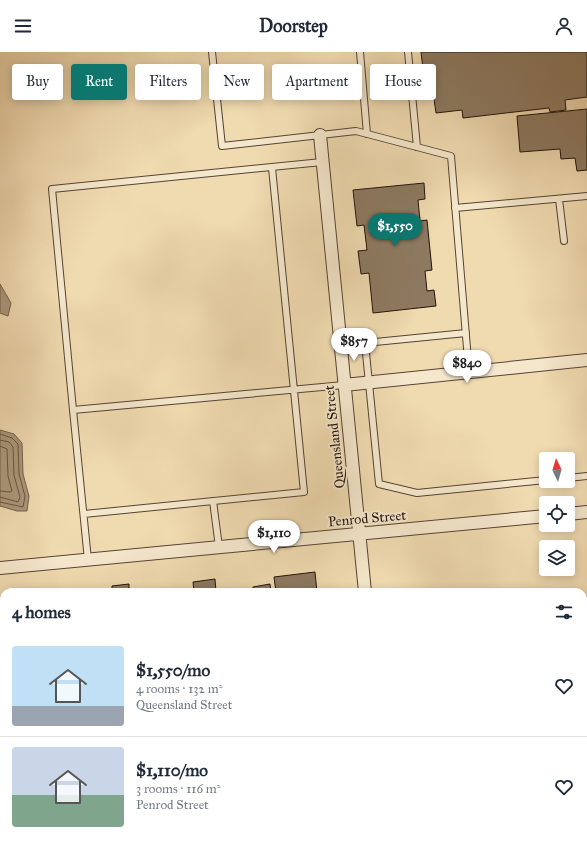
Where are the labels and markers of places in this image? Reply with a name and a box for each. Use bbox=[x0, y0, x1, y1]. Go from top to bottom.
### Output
pin: $1,550 bbox=[362, 213, 428, 247]
pin: $857 bbox=[330, 328, 378, 362]
pin: $840 bbox=[443, 350, 491, 384]
pin: $1,110 bbox=[241, 520, 307, 554]

